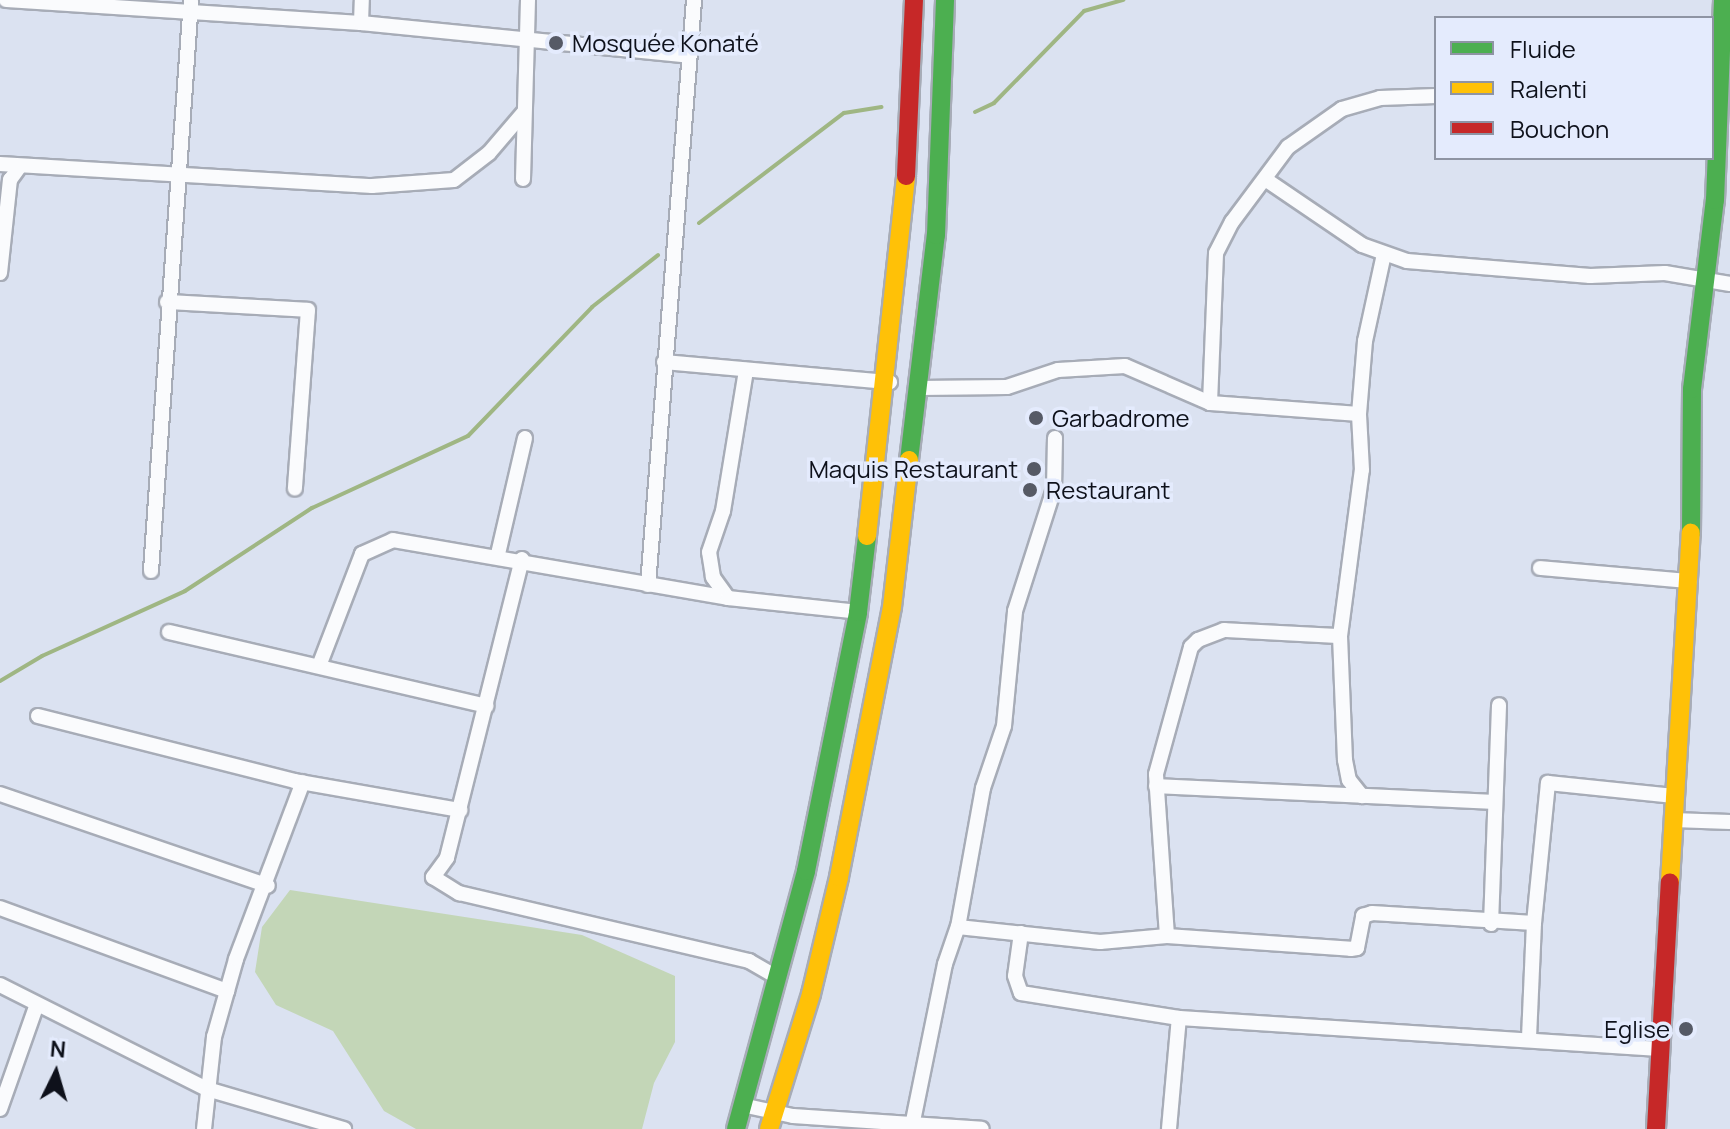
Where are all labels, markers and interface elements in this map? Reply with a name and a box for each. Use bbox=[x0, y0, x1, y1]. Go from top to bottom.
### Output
legend bbox=[1434, 16, 1714, 160]
place label: Mosquée Konaté bbox=[572, 29, 759, 57]
text: Fluide bbox=[1510, 32, 1576, 65]
marker: Mosquée Konaté bbox=[547, 34, 565, 52]
text: Ralenti bbox=[1510, 72, 1587, 105]
text: Bouchon bbox=[1510, 112, 1609, 145]
place label: Garbadrome bbox=[1052, 404, 1190, 432]
marker: Garbadrome bbox=[1027, 409, 1045, 427]
place label: Maquis Restaurant bbox=[809, 455, 1018, 483]
marker: Maquis Restaurant bbox=[1025, 460, 1043, 478]
place label: Restaurant bbox=[1046, 476, 1170, 504]
marker: Restaurant bbox=[1021, 481, 1039, 499]
place label: Eglise bbox=[1604, 1015, 1670, 1043]
marker: Eglise bbox=[1677, 1020, 1695, 1038]
north arrow bbox=[16, 1033, 96, 1113]
text: N bbox=[49, 1033, 67, 1065]

